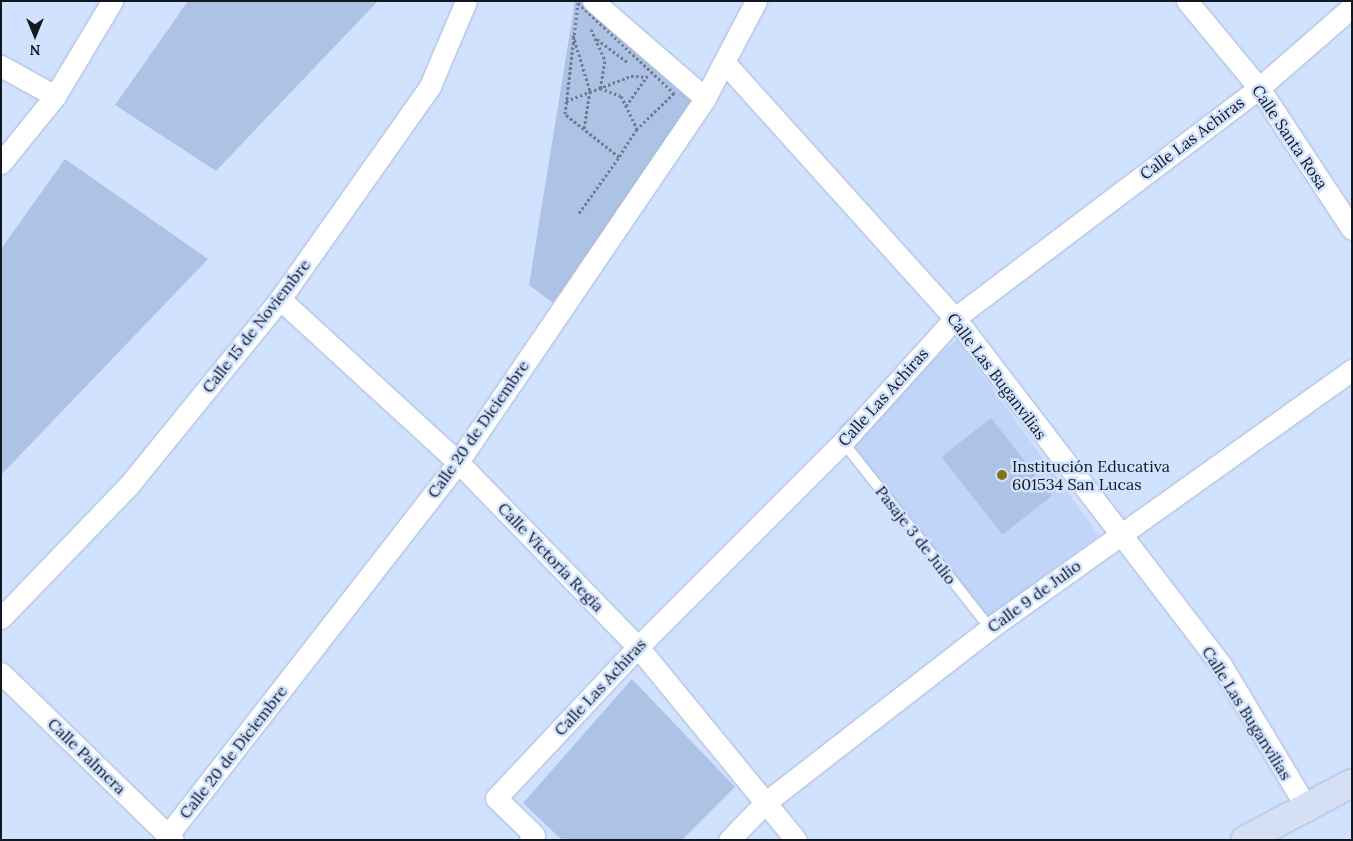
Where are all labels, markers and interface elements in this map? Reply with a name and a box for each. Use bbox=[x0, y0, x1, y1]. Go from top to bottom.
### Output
north arrow bbox=[10, 10, 60, 60]
text: N bbox=[30, 41, 40, 59]
street label: Calle Santa Rosa bbox=[1248, 81, 1332, 193]
street label: Calle Las Achiras bbox=[1136, 93, 1248, 183]
street label: Calle 15 de Noviembre bbox=[198, 256, 314, 396]
street label: Calle Las Buganvilias bbox=[943, 309, 1051, 443]
street label: Calle Las Achiras bbox=[834, 344, 932, 450]
street label: Calle 20 de Diciembre bbox=[423, 357, 533, 501]
place label: Institución Educativa 601534 San Lucas bbox=[1012, 456, 1170, 494]
marker: Institución Educativa 601534 San Lucas bbox=[996, 469, 1008, 481]
street label: Pasaje 3 de Julio bbox=[872, 482, 960, 588]
street label: Calle Victoria Regia bbox=[494, 498, 608, 616]
street label: Calle 9 de Julio bbox=[984, 556, 1084, 636]
street label: Calle Las Achiras bbox=[550, 635, 650, 739]
street label: Calle Las Buganvilias bbox=[1198, 643, 1296, 783]
street label: Calle 20 de Diciembre bbox=[175, 682, 291, 822]
street label: Calle Palmera bbox=[44, 714, 130, 798]

